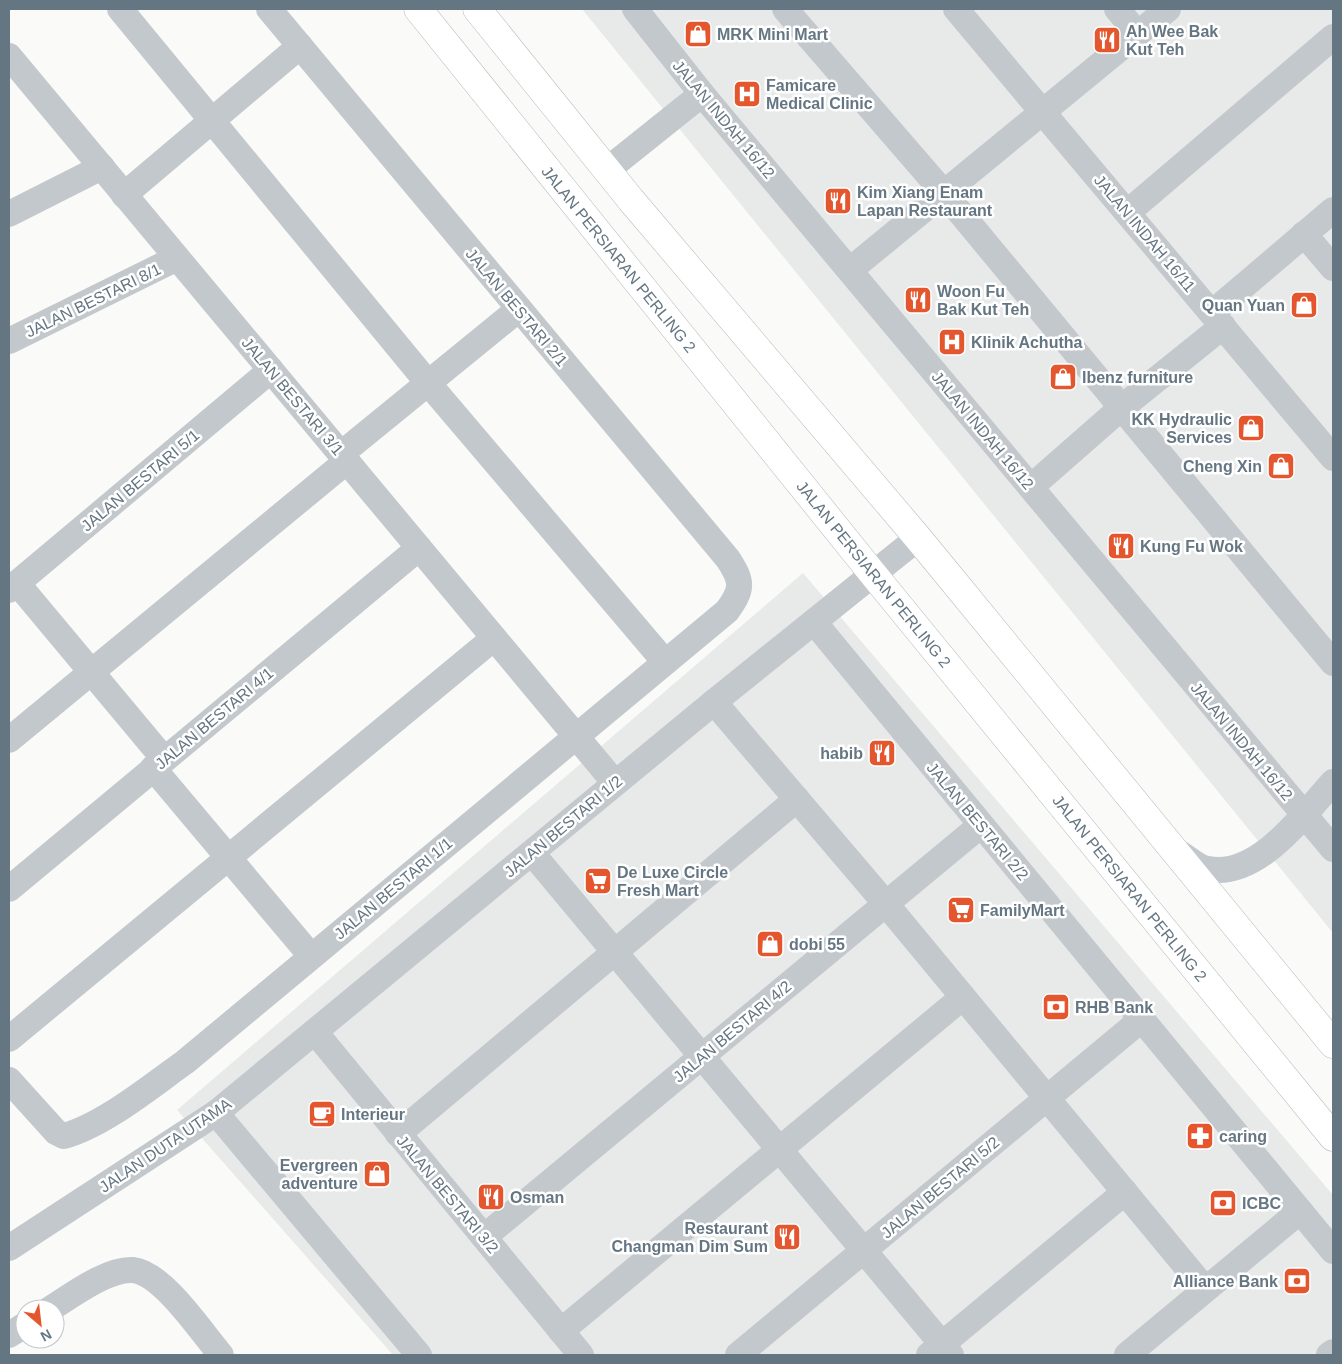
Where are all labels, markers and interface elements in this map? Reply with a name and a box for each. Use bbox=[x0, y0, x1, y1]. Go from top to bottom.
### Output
shop icon: MRK Mini Mart bbox=[683, 19, 713, 49]
place label: Ah Wee Bak Kut Teh bbox=[1126, 23, 1218, 58]
restaurant icon: Ah Wee Bak Kut Teh bbox=[1092, 25, 1122, 55]
place label: MRK Mini Mart bbox=[717, 26, 829, 43]
street label: JALAN INDAH 16/12 bbox=[669, 57, 778, 182]
place label: Famicare Medical Clinic bbox=[766, 77, 873, 112]
hospital icon: Famicare Medical Clinic bbox=[732, 79, 762, 109]
street label: JALAN PERSIARAN PERLING 2 bbox=[538, 163, 699, 356]
street label: JALAN INDAH 16/11 bbox=[1091, 171, 1199, 295]
place label: Kim Xiang Enam Lapan Restaurant bbox=[857, 184, 993, 219]
restaurant icon: Kim Xiang Enam Lapan Restaurant bbox=[823, 186, 853, 216]
street label: JALAN BESTARI 2/1 bbox=[462, 245, 571, 370]
street label: JALAN BESTARI 8/1 bbox=[23, 260, 164, 341]
place label: Woon Fu Bak Kut Teh bbox=[937, 283, 1029, 318]
restaurant icon: Woon Fu Bak Kut Teh bbox=[903, 285, 933, 315]
shop icon: Quan Yuan bbox=[1289, 290, 1319, 320]
place label: Quan Yuan bbox=[1202, 297, 1285, 314]
hospital icon: Klinik Achutha bbox=[937, 327, 967, 357]
street label: JALAN BESTARI 3/1 bbox=[238, 334, 347, 459]
place label: Klinik Achutha bbox=[971, 334, 1083, 351]
shop icon: Ibenz furniture bbox=[1048, 362, 1078, 392]
street label: JALAN INDAH 16/12 bbox=[928, 368, 1037, 493]
place label: Ibenz furniture bbox=[1082, 369, 1193, 386]
place label: KK Hydraulic Services bbox=[1132, 411, 1232, 446]
shop icon: KK Hydraulic Services bbox=[1236, 413, 1266, 443]
street label: JALAN BESTARI 5/1 bbox=[78, 426, 203, 535]
shop icon: Cheng Xin bbox=[1266, 451, 1296, 481]
place label: Cheng Xin bbox=[1183, 458, 1262, 475]
street label: JALAN PERSIARAN PERLING 2 bbox=[793, 478, 954, 671]
restaurant icon: Kung Fu Wok bbox=[1106, 531, 1136, 561]
place label: Kung Fu Wok bbox=[1140, 538, 1243, 555]
street label: JALAN BESTARI 4/1 bbox=[152, 664, 277, 773]
street label: JALAN INDAH 16/12 bbox=[1187, 679, 1296, 804]
restaurant icon: habib bbox=[867, 738, 897, 768]
place label: habib bbox=[820, 745, 863, 762]
street label: JALAN BESTARI 2/2 bbox=[923, 759, 1032, 884]
street label: JALAN BESTARI 1/2 bbox=[501, 772, 626, 881]
street label: JALAN PERSIARAN PERLING 2 bbox=[1049, 792, 1210, 985]
street label: JALAN BESTARI 1/1 bbox=[331, 834, 456, 943]
place label: De Luxe Circle Fresh Mart bbox=[617, 864, 728, 899]
supermarket icon: De Luxe Circle Fresh Mart bbox=[583, 866, 613, 896]
supermarket icon: FamilyMart bbox=[946, 895, 976, 925]
place label: FamilyMart bbox=[980, 902, 1065, 919]
shop icon: dobi 55 bbox=[755, 929, 785, 959]
place label: dobi 55 bbox=[789, 936, 845, 953]
street label: JALAN BESTARI 4/2 bbox=[670, 977, 795, 1086]
bank icon: RHB Bank bbox=[1041, 992, 1071, 1022]
place label: RHB Bank bbox=[1075, 999, 1153, 1016]
street label: JALAN DUTA UTAMA bbox=[96, 1095, 235, 1196]
cafe icon: Interieur bbox=[307, 1099, 337, 1129]
place label: Interieur bbox=[341, 1106, 405, 1123]
pharmacy icon: caring bbox=[1185, 1121, 1215, 1151]
place label: caring bbox=[1219, 1128, 1267, 1145]
street label: JALAN BESTARI 3/2 bbox=[393, 1132, 502, 1257]
street label: JALAN BESTARI 5/2 bbox=[878, 1133, 1003, 1242]
place label: Evergreen adventure bbox=[280, 1157, 358, 1192]
shop icon: Evergreen adventure bbox=[362, 1159, 392, 1189]
restaurant icon: Osman bbox=[476, 1182, 506, 1212]
bank icon: ICBC bbox=[1208, 1188, 1238, 1218]
place label: Osman bbox=[510, 1189, 564, 1206]
place label: ICBC bbox=[1242, 1195, 1282, 1212]
place label: Restaurant Changman Dim Sum bbox=[612, 1220, 769, 1255]
restaurant icon: Restaurant Changman Dim Sum bbox=[772, 1222, 802, 1252]
bank icon: Alliance Bank bbox=[1282, 1266, 1312, 1296]
place label: Alliance Bank bbox=[1173, 1273, 1278, 1290]
north arrow bbox=[15, 1299, 65, 1349]
text: N bbox=[38, 1326, 54, 1345]

